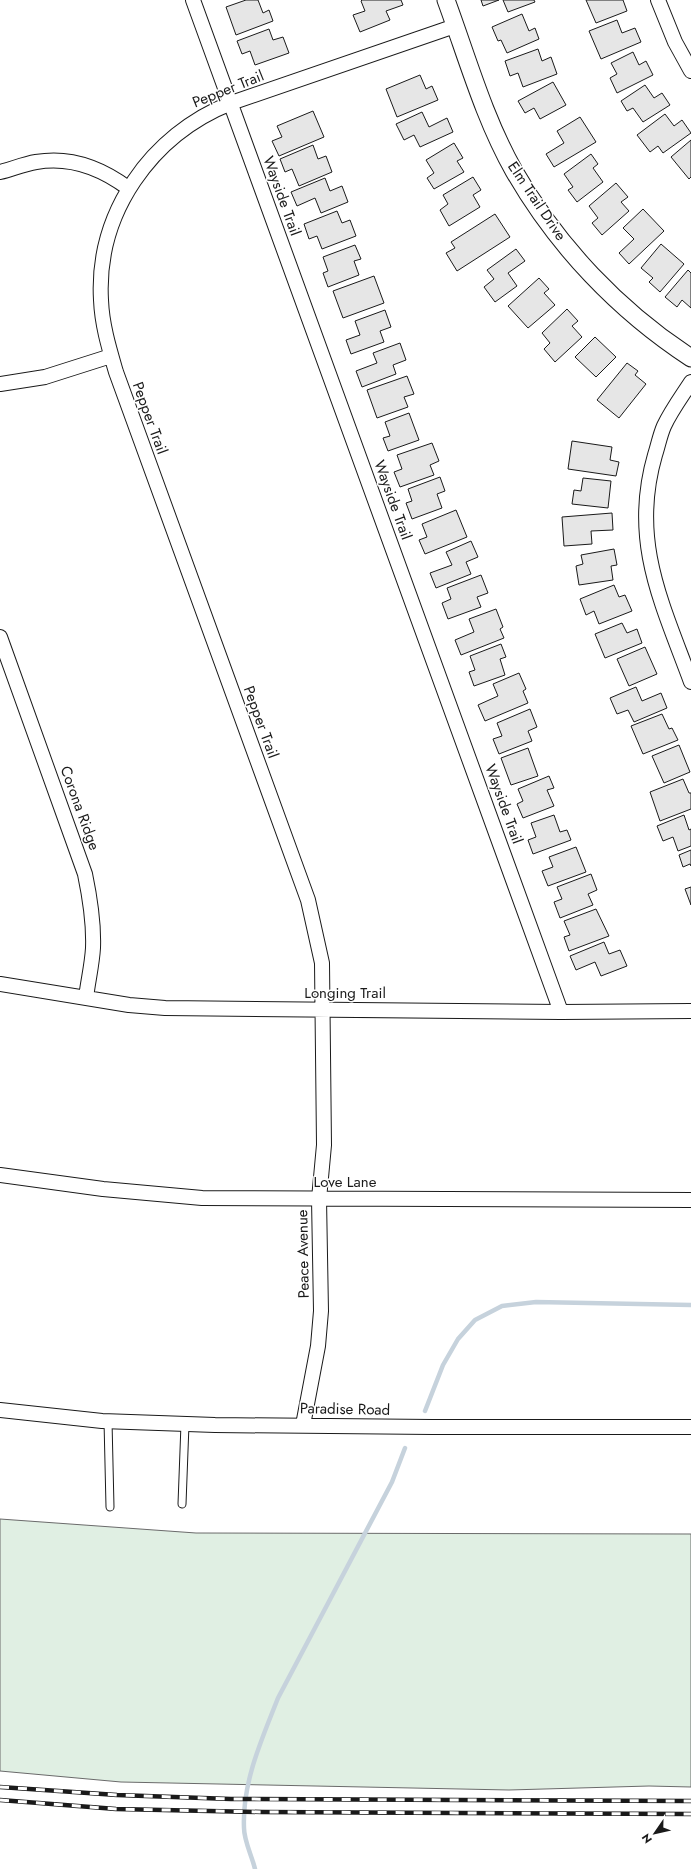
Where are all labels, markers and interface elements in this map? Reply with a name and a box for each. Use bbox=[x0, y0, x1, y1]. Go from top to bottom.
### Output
street label: Pepper Trail bbox=[189, 65, 267, 113]
street label: Wayside Trail bbox=[257, 153, 307, 239]
street label: Elm Trail Drive bbox=[502, 157, 572, 245]
street label: Pepper Trail bbox=[127, 379, 173, 457]
street label: Wayside Trail bbox=[368, 457, 418, 543]
street label: Pepper Trail bbox=[238, 683, 284, 761]
street label: Wayside Trail bbox=[479, 761, 529, 847]
street label: Corona Ridge bbox=[55, 763, 106, 854]
street label: Longing Trail bbox=[304, 982, 386, 1004]
street label: Love Lane bbox=[314, 1171, 377, 1193]
street label: Peace Avenue bbox=[291, 1209, 315, 1299]
street label: Paradise Road bbox=[300, 1397, 390, 1421]
north arrow bbox=[635, 1813, 675, 1853]
text: N bbox=[638, 1830, 656, 1847]

